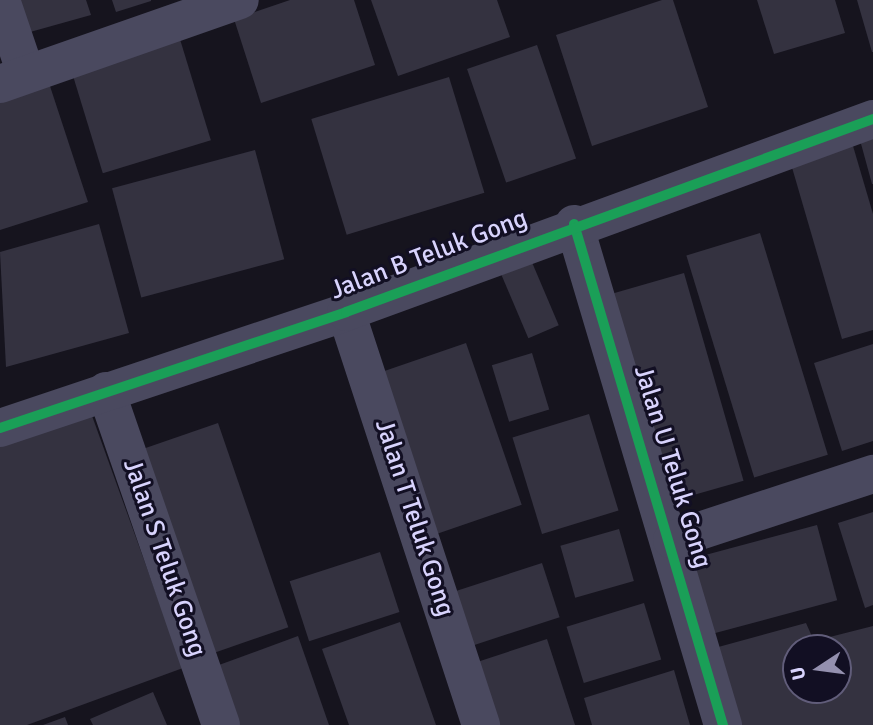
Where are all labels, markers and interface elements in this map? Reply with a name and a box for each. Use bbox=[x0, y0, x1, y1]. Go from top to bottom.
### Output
street label: Jalan B Teluk Gong bbox=[326, 203, 532, 307]
street label: Jalan U Teluk Gong bbox=[626, 362, 718, 572]
street label: Jalan T Teluk Gong bbox=[367, 415, 461, 621]
street label: Jalan S Teluk Gong bbox=[116, 455, 212, 661]
north arrow bbox=[782, 634, 852, 704]
text: U bbox=[785, 664, 812, 682]

